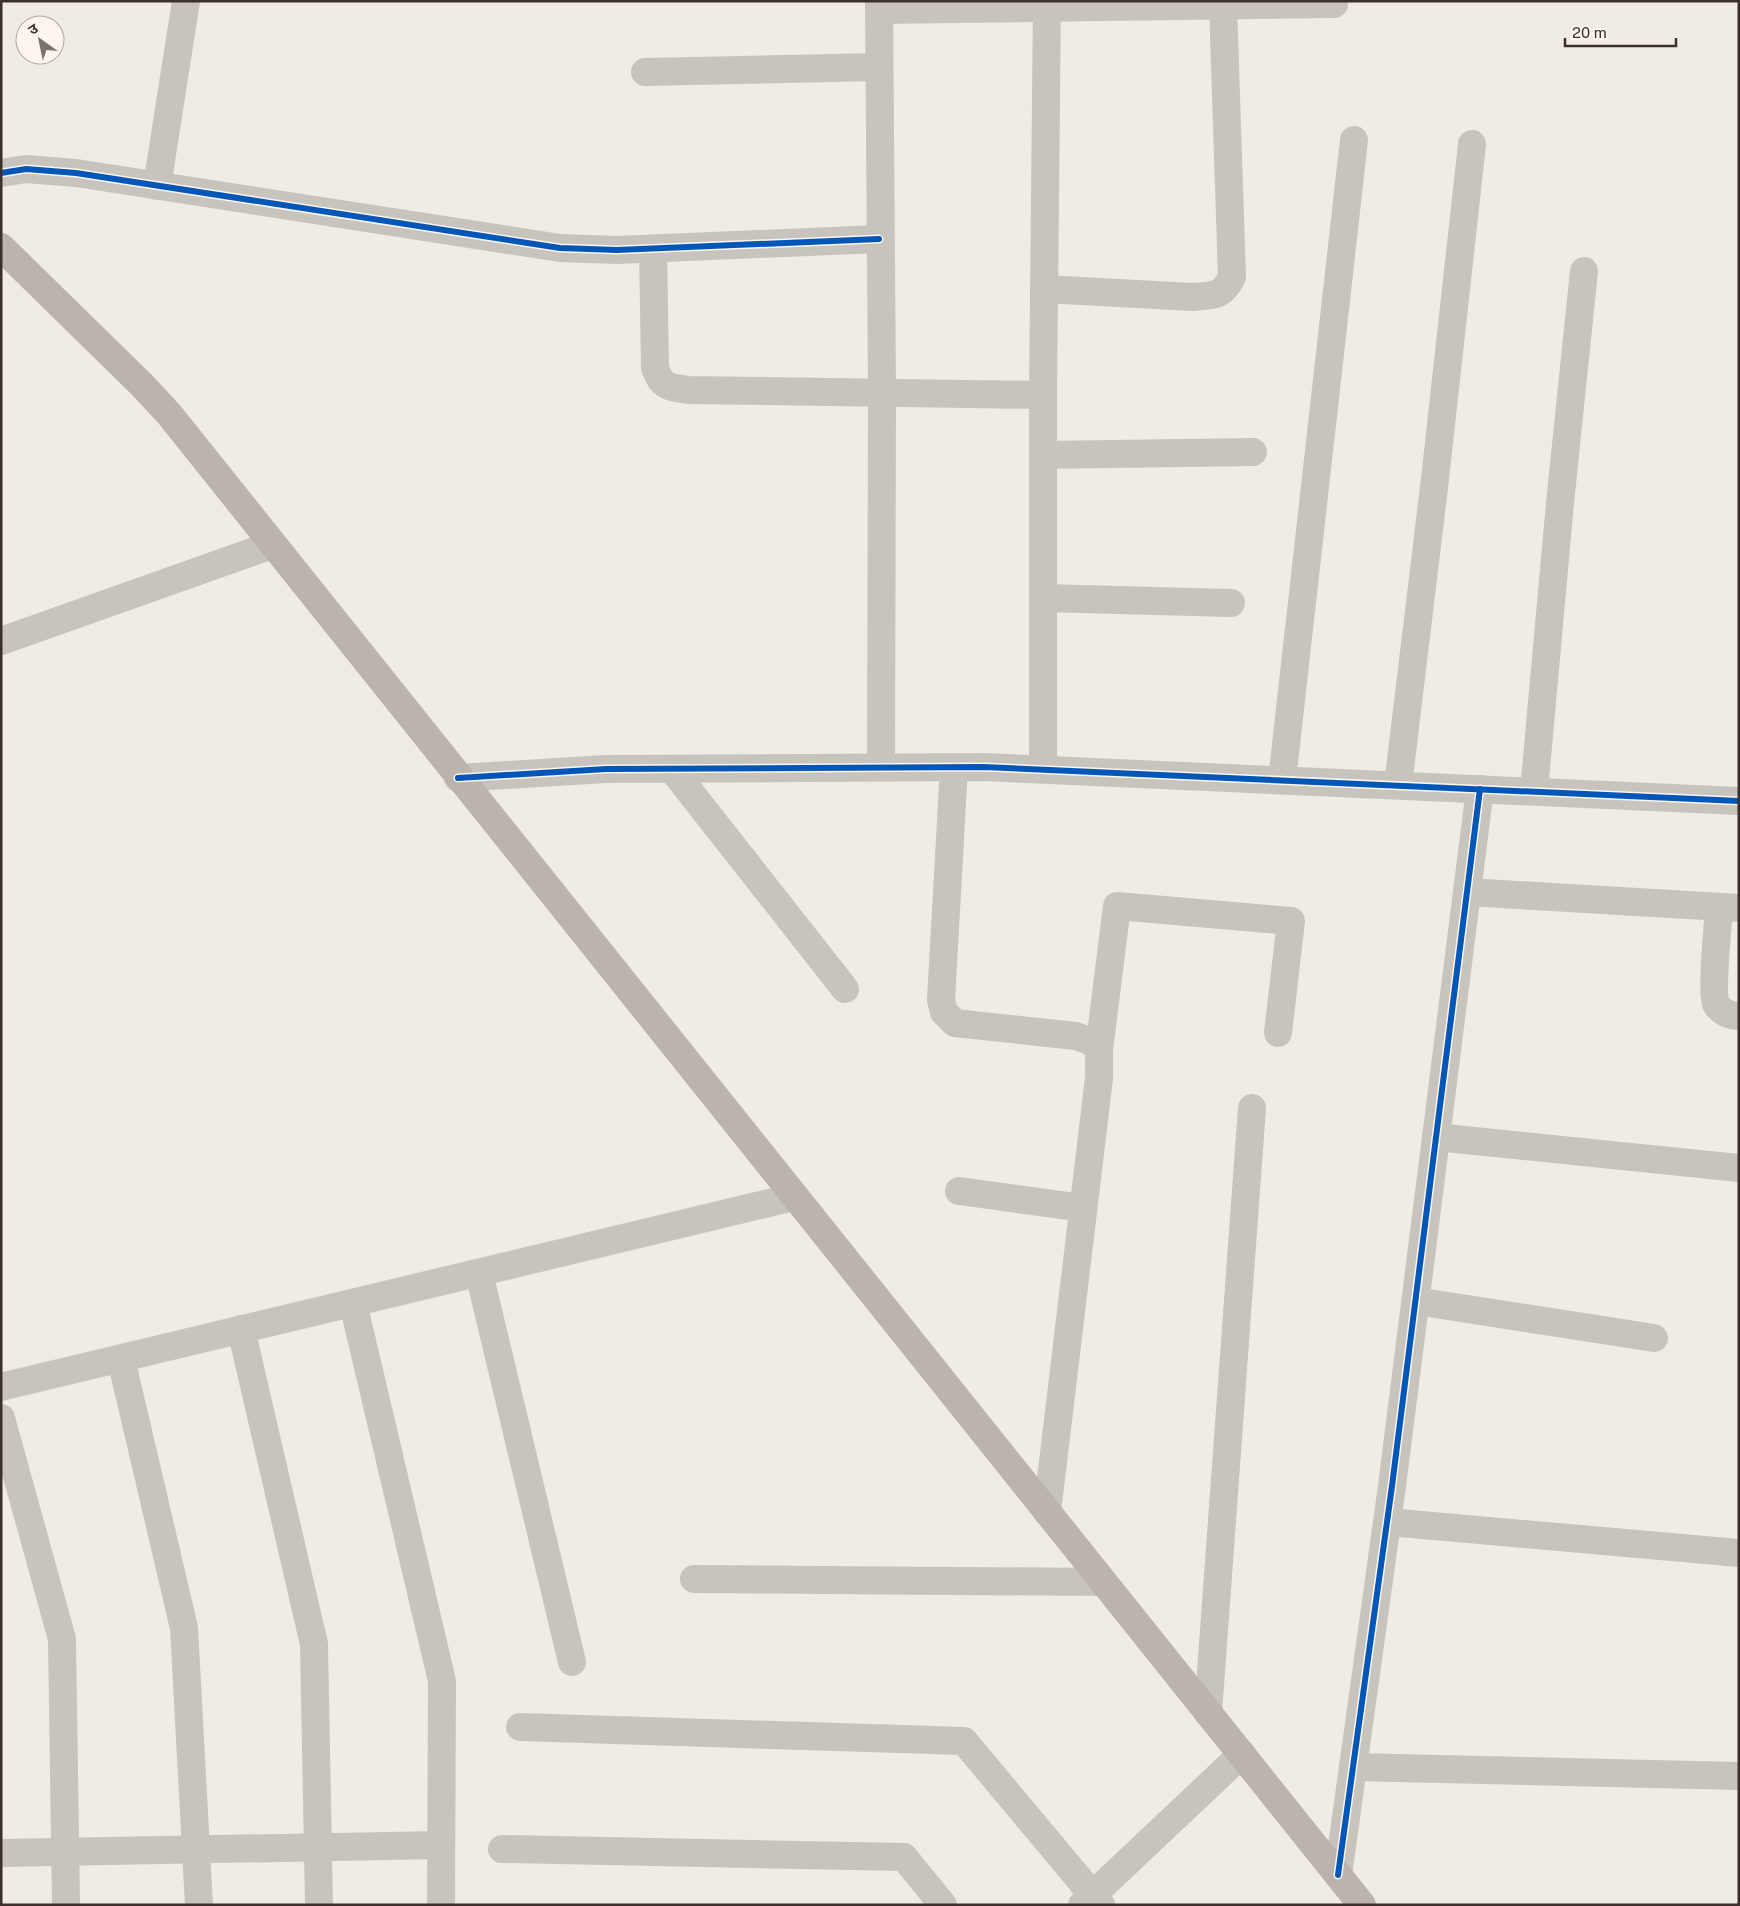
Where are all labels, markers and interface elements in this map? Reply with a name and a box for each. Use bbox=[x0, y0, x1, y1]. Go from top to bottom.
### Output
north arrow bbox=[15, 15, 65, 65]
scale bar bbox=[1565, 15, 1676, 47]
text: उ bbox=[25, 20, 41, 38]
text: 20 m bbox=[1572, 24, 1607, 41]

